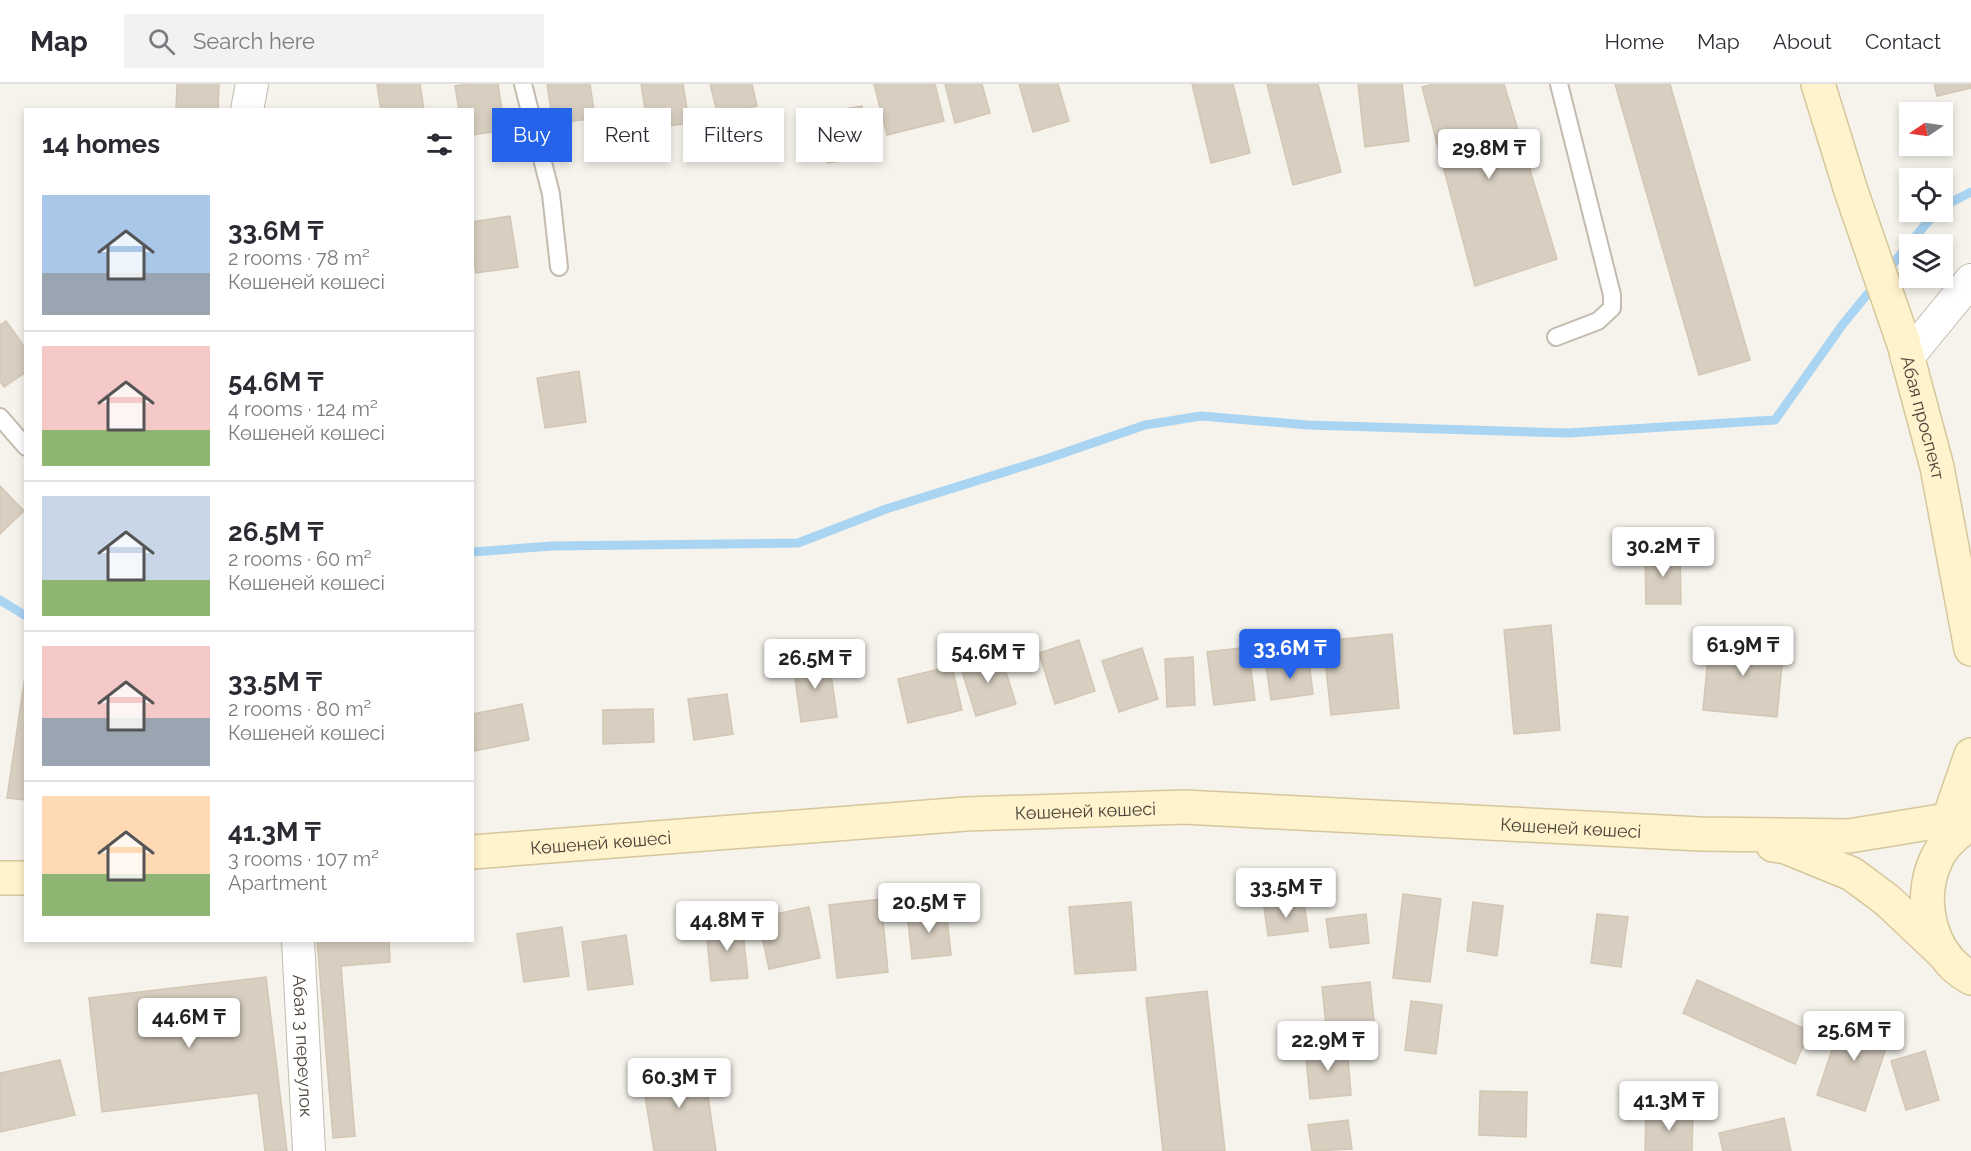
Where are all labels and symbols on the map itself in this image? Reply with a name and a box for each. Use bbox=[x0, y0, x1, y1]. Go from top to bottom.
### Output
north arrow bbox=[1899, 102, 1953, 156]
pin: 29.8M ₸ bbox=[1434, 129, 1544, 180]
street label: Абая проспект bbox=[1897, 353, 1950, 482]
pin: 30.2M ₸ bbox=[1608, 527, 1718, 578]
pin: 61.9M ₸ bbox=[1688, 626, 1798, 677]
pin: 33.6M ₸ bbox=[1235, 629, 1345, 680]
pin: 54.6M ₸ bbox=[933, 633, 1043, 684]
pin: 26.5M ₸ bbox=[760, 639, 870, 690]
street label: Көшеней көшесі bbox=[1015, 797, 1156, 823]
street label: Көшеней көшесі bbox=[1500, 813, 1642, 841]
street label: Көшеней көшесі bbox=[529, 826, 672, 858]
pin: 33.5M ₸ bbox=[1231, 868, 1341, 919]
pin: 20.5M ₸ bbox=[874, 883, 984, 934]
pin: 44.8M ₸ bbox=[672, 901, 782, 952]
street label: Абая 3 переулок bbox=[289, 974, 318, 1118]
pin: 44.6M ₸ bbox=[134, 998, 244, 1049]
pin: 25.6M ₸ bbox=[1799, 1011, 1909, 1062]
pin: 22.9M ₸ bbox=[1273, 1021, 1383, 1072]
pin: 60.3M ₸ bbox=[624, 1058, 734, 1109]
pin: 41.3M ₸ bbox=[1614, 1081, 1724, 1132]

